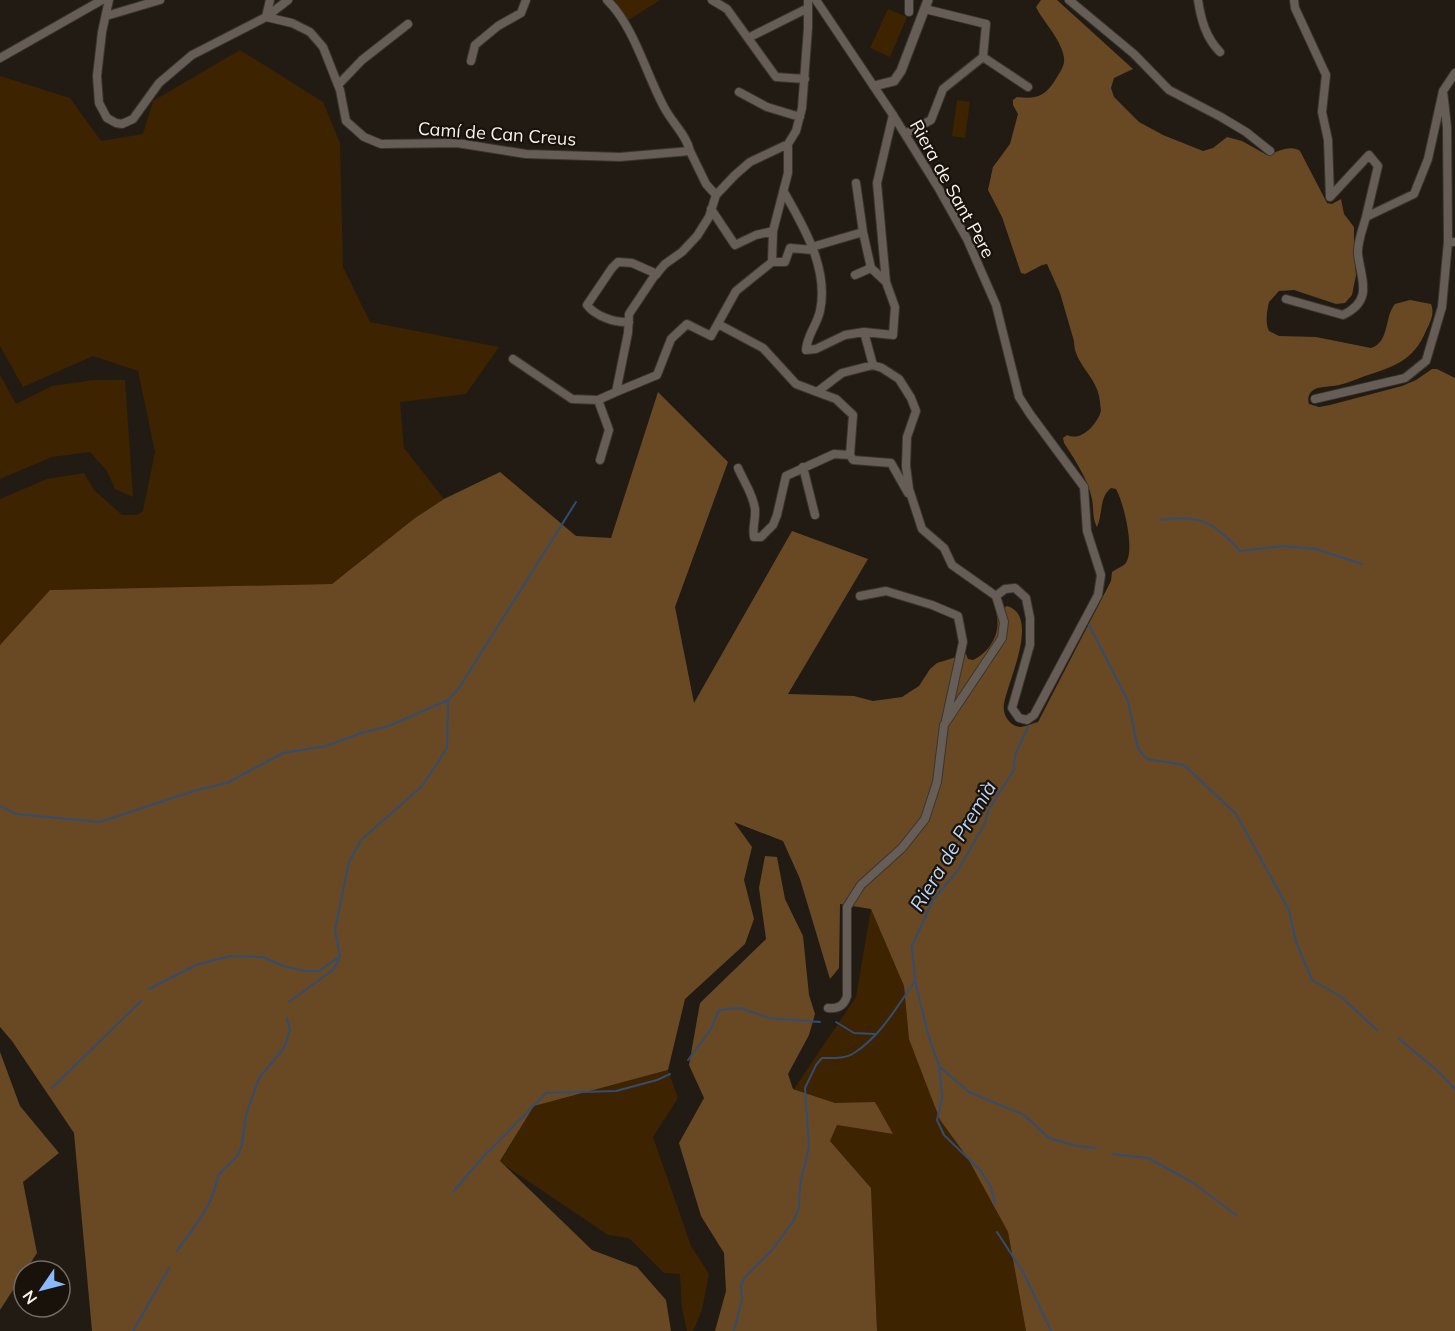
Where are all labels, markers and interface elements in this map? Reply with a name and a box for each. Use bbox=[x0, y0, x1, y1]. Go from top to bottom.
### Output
street label: Camí de Can Creus bbox=[417, 116, 577, 151]
street label: Riera de Sant Pere bbox=[905, 116, 1000, 262]
water label: Riera de Premià bbox=[904, 776, 1001, 915]
north arrow bbox=[12, 1259, 72, 1319]
text: N bbox=[18, 1287, 41, 1308]

